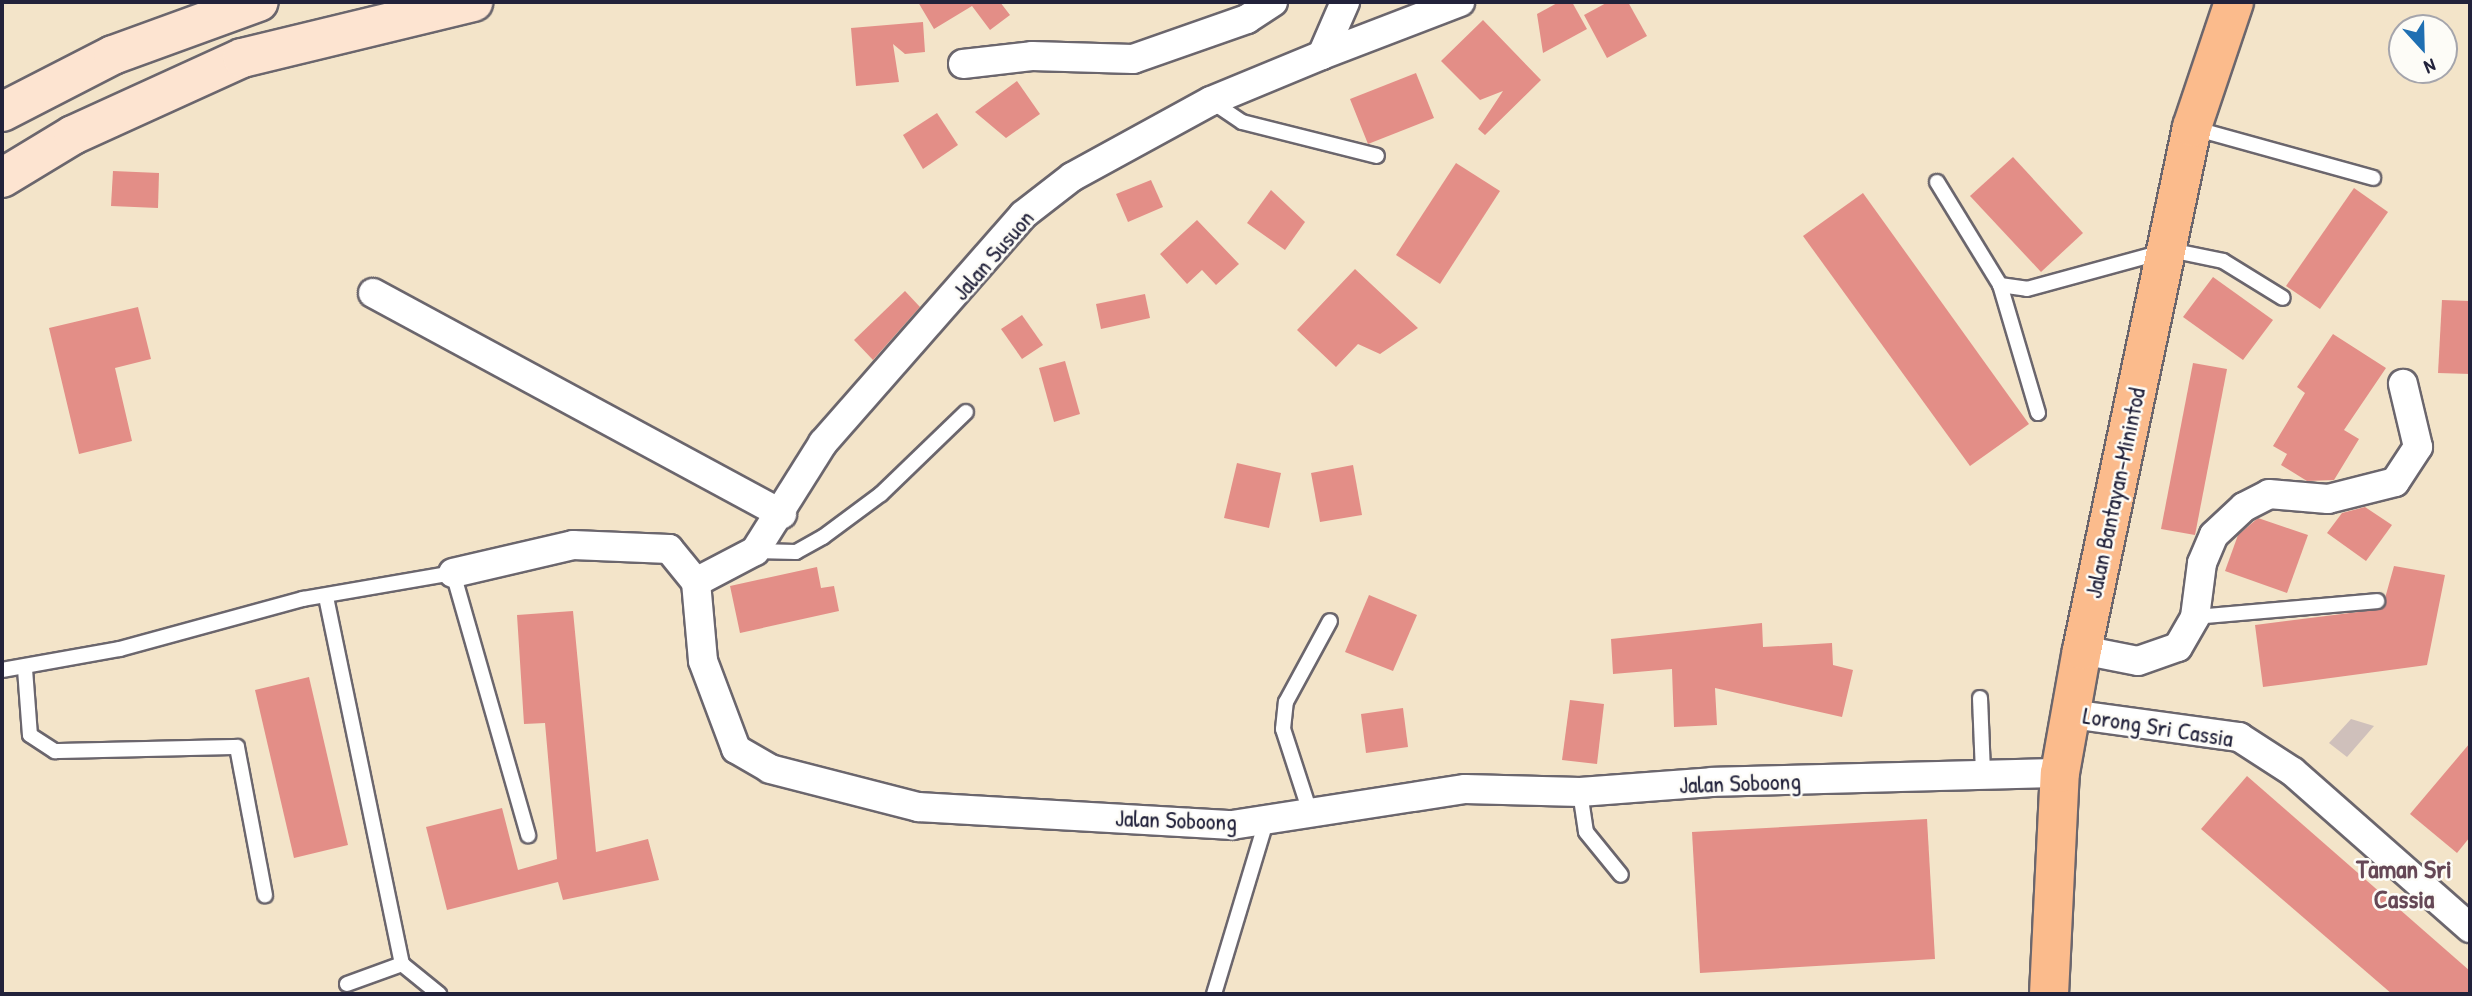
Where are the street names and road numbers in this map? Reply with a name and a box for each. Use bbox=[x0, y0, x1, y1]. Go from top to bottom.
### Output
street label: Jalan Susuon bbox=[946, 204, 1040, 306]
street label: Jalan Bantayan-Minintod bbox=[2079, 385, 2151, 601]
street label: Lorong Sri Cassia bbox=[2081, 701, 2235, 753]
street label: Jalan Soboong bbox=[1679, 766, 1801, 800]
street label: Jalan Soboong bbox=[1115, 803, 1237, 837]

